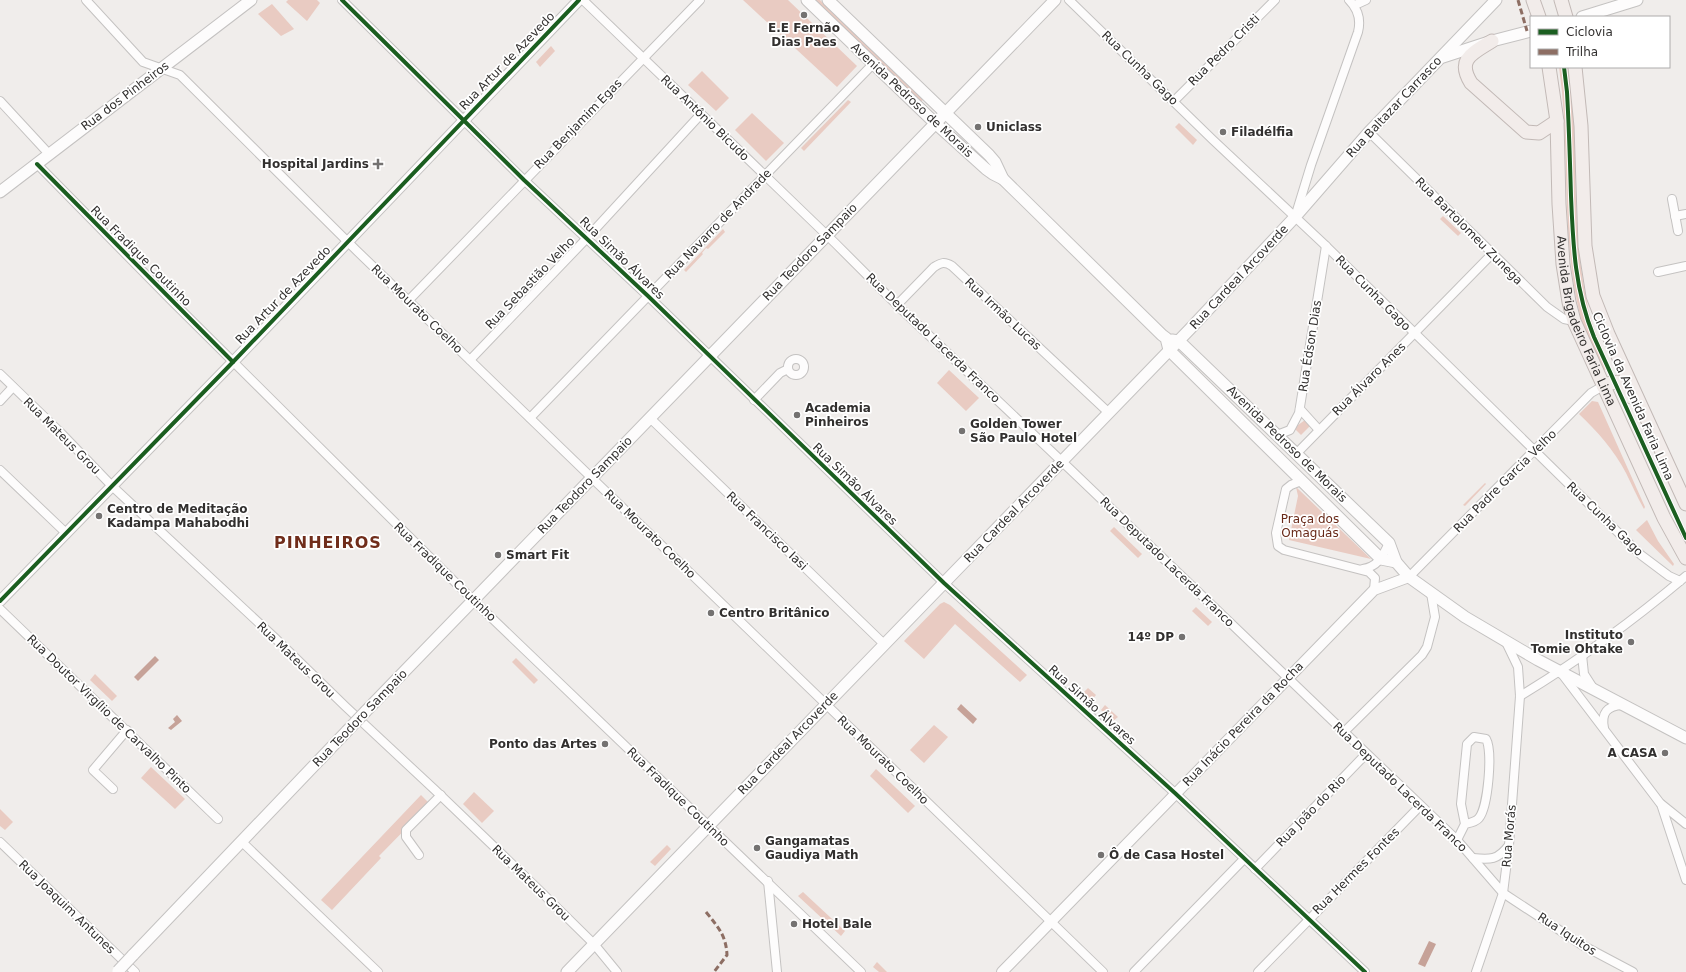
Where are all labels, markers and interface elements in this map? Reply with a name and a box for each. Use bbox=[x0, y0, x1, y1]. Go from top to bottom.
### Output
street label: Rua Artur de Azevedo bbox=[456, 9, 558, 113]
marker: E.E Fernão Dias Paes bbox=[799, 10, 809, 20]
street label: Rua Pedro Cristi bbox=[1185, 11, 1263, 89]
legend bbox=[1530, 16, 1670, 68]
place label: E.E Fernão Dias Paes bbox=[768, 21, 840, 49]
text: Ciclovia bbox=[1566, 25, 1613, 39]
street label: Rua Cunha Gago bbox=[1099, 28, 1181, 108]
street label: Avenida Pedroso de Morais bbox=[848, 40, 976, 160]
text: Trilha bbox=[1565, 45, 1598, 59]
street label: Rua Baltazar Carrasco bbox=[1344, 54, 1444, 160]
street label: Rua dos Pinheiros bbox=[78, 58, 172, 134]
street label: Rua Antônio Bicudo bbox=[658, 72, 752, 164]
street label: Rua Benjamim Egas bbox=[531, 76, 625, 172]
place label: Uniclass bbox=[986, 120, 1042, 134]
marker: Uniclass bbox=[973, 122, 983, 132]
place label: Filadélfia bbox=[1231, 125, 1293, 139]
marker: Filadélfia bbox=[1218, 127, 1228, 137]
place label: Hospital Jardins bbox=[262, 157, 369, 171]
marker: Hospital Jardins bbox=[372, 158, 384, 170]
street label: Rua Navarro de Andrade bbox=[662, 166, 774, 282]
street label: Rua Bartolomeu Zunega bbox=[1412, 174, 1526, 288]
street label: Rua Teodoro Sampaio bbox=[760, 200, 860, 304]
street label: Rua Fradique Coutinho bbox=[88, 203, 194, 309]
street label: Rua Simão Álvares bbox=[577, 213, 668, 302]
street label: Rua Cardeal Arcoverde bbox=[1187, 222, 1291, 332]
street label: Rua Sebastião Velho bbox=[482, 234, 578, 332]
street label: Avenida Brigadeiro Faria Lima bbox=[1554, 235, 1619, 408]
street label: Rua Artur de Azevedo bbox=[232, 243, 334, 347]
street label: Rua Cunha Gago bbox=[1333, 253, 1413, 333]
street label: Rua Mourato Coelho bbox=[368, 262, 466, 356]
street label: Rua Deputado Lacerda Franco bbox=[863, 270, 1003, 406]
street label: Rua Irmão Lucas bbox=[962, 275, 1044, 353]
street label: Rua Édson Dias bbox=[1295, 299, 1324, 393]
street label: Ciclovia da Avenida Faria Lima bbox=[1589, 310, 1677, 482]
street label: Rua Álvaro Anes bbox=[1329, 339, 1409, 419]
street label: Avenida Pedroso de Morais bbox=[1224, 383, 1350, 505]
street label: Rua Mateus Grou bbox=[21, 395, 103, 477]
place label: Academia Pinheiros bbox=[805, 401, 871, 429]
marker: Academia Pinheiros bbox=[792, 410, 802, 420]
place label: Golden Tower São Paulo Hotel bbox=[970, 417, 1077, 445]
marker: Golden Tower São Paulo Hotel bbox=[957, 426, 967, 436]
street label: Rua Padre Garcia Velho bbox=[1451, 427, 1559, 535]
street label: Rua Teodoro Sampaio bbox=[535, 433, 635, 537]
street label: Rua Simão Álvares bbox=[810, 439, 901, 528]
street label: Rua Cardeal Arcoverde bbox=[961, 457, 1067, 565]
street label: Rua Cunha Gago bbox=[1564, 479, 1646, 559]
street label: Rua Mourato Coelho bbox=[601, 487, 699, 581]
street label: Rua Francisco Iasi bbox=[724, 489, 810, 573]
street label: Rua Deputado Lacerda Franco bbox=[1097, 494, 1237, 630]
place label: Centro de Meditação Kadampa Mahabodhi bbox=[107, 502, 249, 530]
marker: Centro de Meditação Kadampa Mahabodhi bbox=[94, 511, 104, 521]
park label: Praça dos Omaguás bbox=[1281, 512, 1339, 540]
street label: Rua Fradique Coutinho bbox=[391, 520, 499, 624]
district label: PINHEIROS bbox=[274, 533, 382, 552]
place label: Smart Fit bbox=[506, 548, 569, 562]
marker: Smart Fit bbox=[493, 550, 503, 560]
place label: Centro Britânico bbox=[719, 606, 830, 620]
marker: Centro Britânico bbox=[706, 608, 716, 618]
street label: Rua Mateus Grou bbox=[254, 619, 338, 701]
place label: Instituto Tomie Ohtake bbox=[1531, 628, 1623, 656]
place label: 14º DP bbox=[1128, 630, 1174, 644]
street label: Rua Doutor Virgílio de Carvalho Pinto bbox=[24, 632, 194, 796]
marker: 14º DP bbox=[1177, 632, 1187, 642]
marker: Instituto Tomie Ohtake bbox=[1626, 637, 1636, 647]
street label: Rua Inácio Pereira da Rocha bbox=[1180, 659, 1306, 789]
street label: Rua Simão Álvares bbox=[1046, 662, 1139, 748]
street label: Rua Teodoro Sampaio bbox=[310, 666, 410, 770]
street label: Rua Cardeal Arcoverde bbox=[735, 689, 841, 797]
street label: Rua Mourato Coelho bbox=[834, 713, 932, 807]
street label: Rua Deputado Lacerda Franco bbox=[1330, 719, 1470, 855]
place label: Ponto das Artes bbox=[489, 737, 597, 751]
marker: Ponto das Artes bbox=[600, 739, 610, 749]
street label: Rua Fradique Coutinho bbox=[624, 745, 732, 849]
place label: A CASA bbox=[1608, 746, 1658, 760]
marker: A CASA bbox=[1660, 748, 1670, 758]
street label: Rua João do Rio bbox=[1273, 772, 1349, 850]
street label: Rua Morás bbox=[1499, 804, 1519, 868]
street label: Rua Hermes Fontes bbox=[1310, 825, 1402, 917]
place label: Gangamatas Gaudiya Math bbox=[765, 834, 859, 862]
street label: Rua Mateus Grou bbox=[489, 842, 573, 924]
marker: Gangamatas Gaudiya Math bbox=[752, 843, 762, 853]
place label: Ô de Casa Hostel bbox=[1109, 847, 1224, 862]
marker: Ô de Casa Hostel bbox=[1096, 850, 1106, 860]
street label: Rua Joaquim Antunes bbox=[16, 857, 118, 957]
street label: Rua Iquitos bbox=[1535, 910, 1599, 958]
place label: Hotel Bale bbox=[802, 917, 872, 931]
marker: Hotel Bale bbox=[789, 919, 799, 929]

